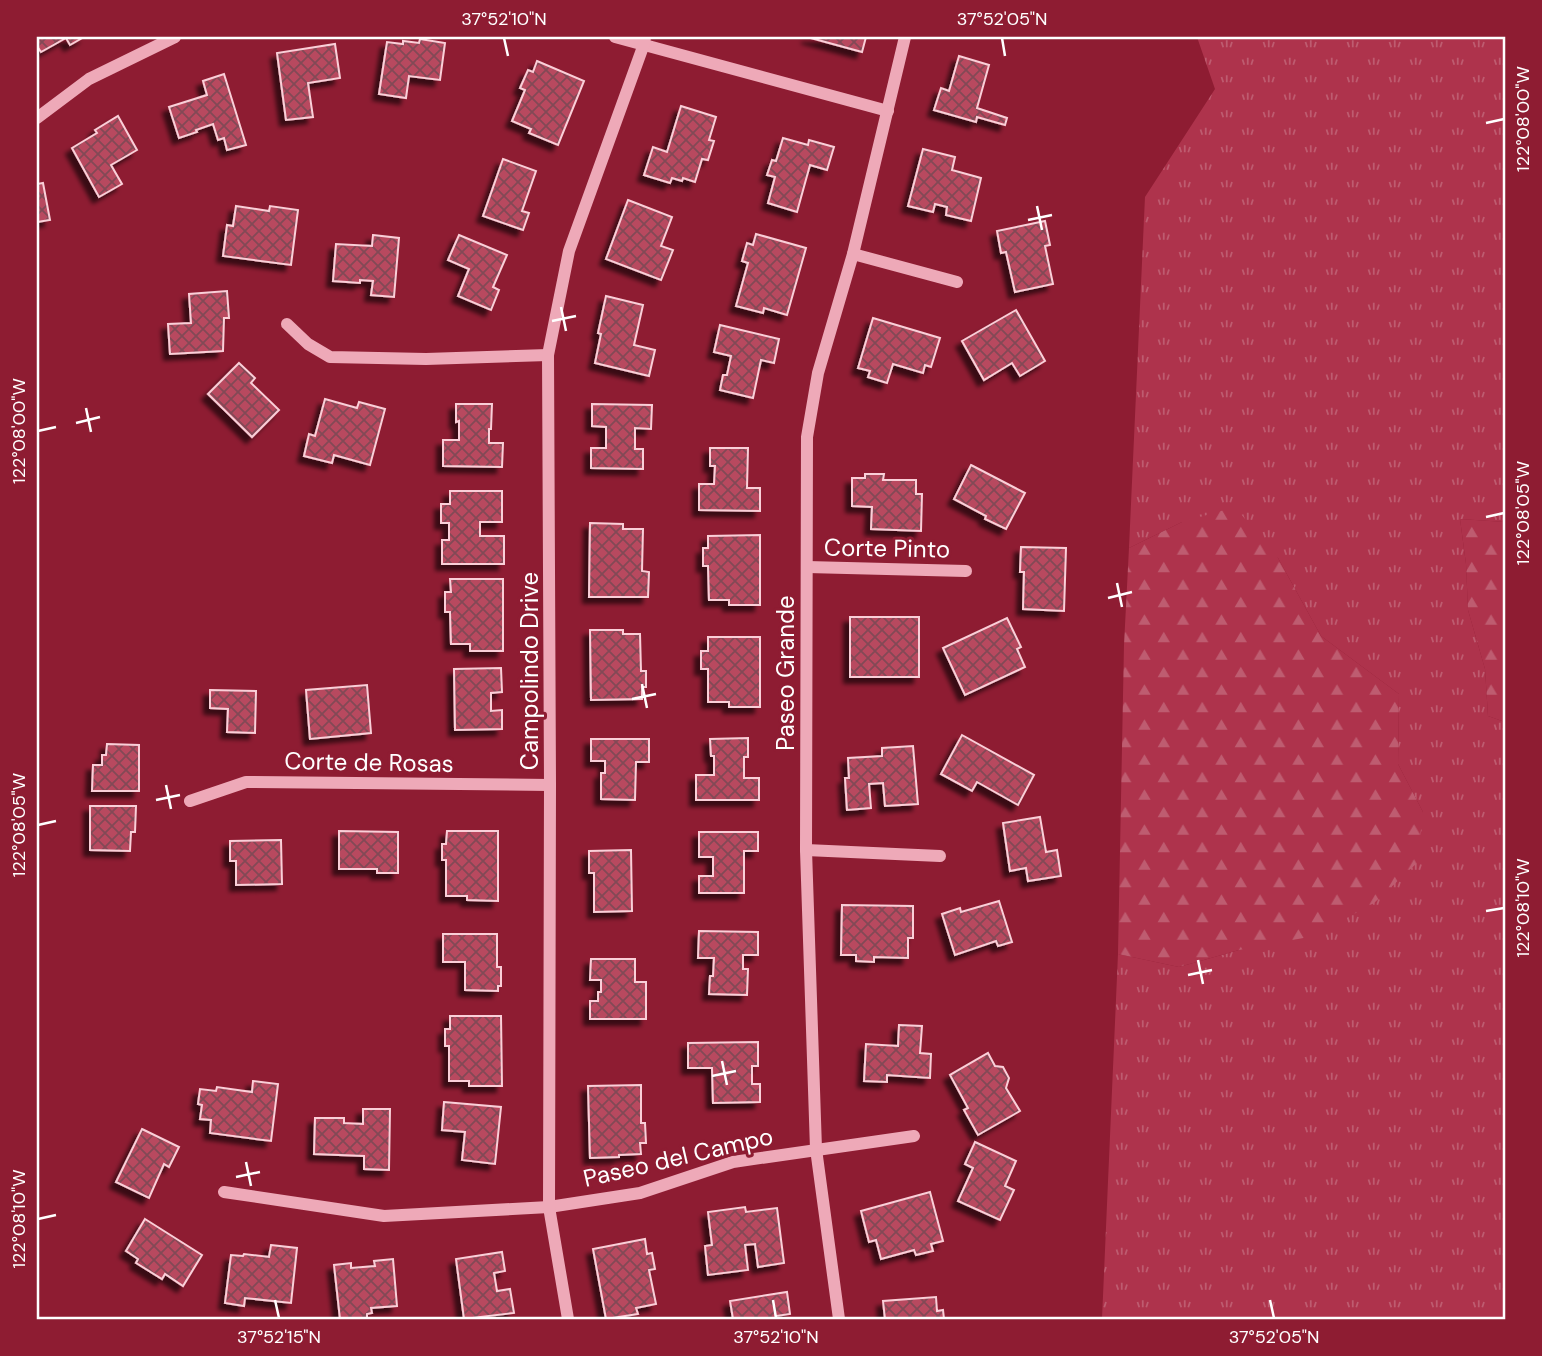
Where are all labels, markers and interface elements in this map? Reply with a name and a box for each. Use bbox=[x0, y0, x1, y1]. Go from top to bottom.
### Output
text: 37°52'10"N bbox=[461, 7, 547, 31]
text: 37°52'05"N bbox=[957, 7, 1047, 31]
text: 122°08'00"W bbox=[1511, 66, 1535, 172]
text: 122°08'00"W bbox=[7, 378, 31, 484]
text: 122°08'05"W bbox=[1511, 461, 1535, 565]
street label: Corte Pinto bbox=[824, 531, 950, 565]
street label: Campolindo Drive bbox=[514, 572, 545, 770]
street label: Paseo Grande bbox=[770, 595, 801, 751]
street label: Corte de Rosas bbox=[284, 745, 454, 779]
text: 122°08'05"W bbox=[7, 773, 31, 877]
text: 122°08'10"W bbox=[1511, 858, 1535, 958]
street label: Paseo del Campo bbox=[580, 1120, 776, 1194]
text: 122°08'10"W bbox=[7, 1169, 31, 1269]
text: 37°52'15"N bbox=[237, 1325, 321, 1349]
text: 37°52'10"N bbox=[733, 1325, 819, 1349]
text: 37°52'05"N bbox=[1229, 1325, 1319, 1349]

